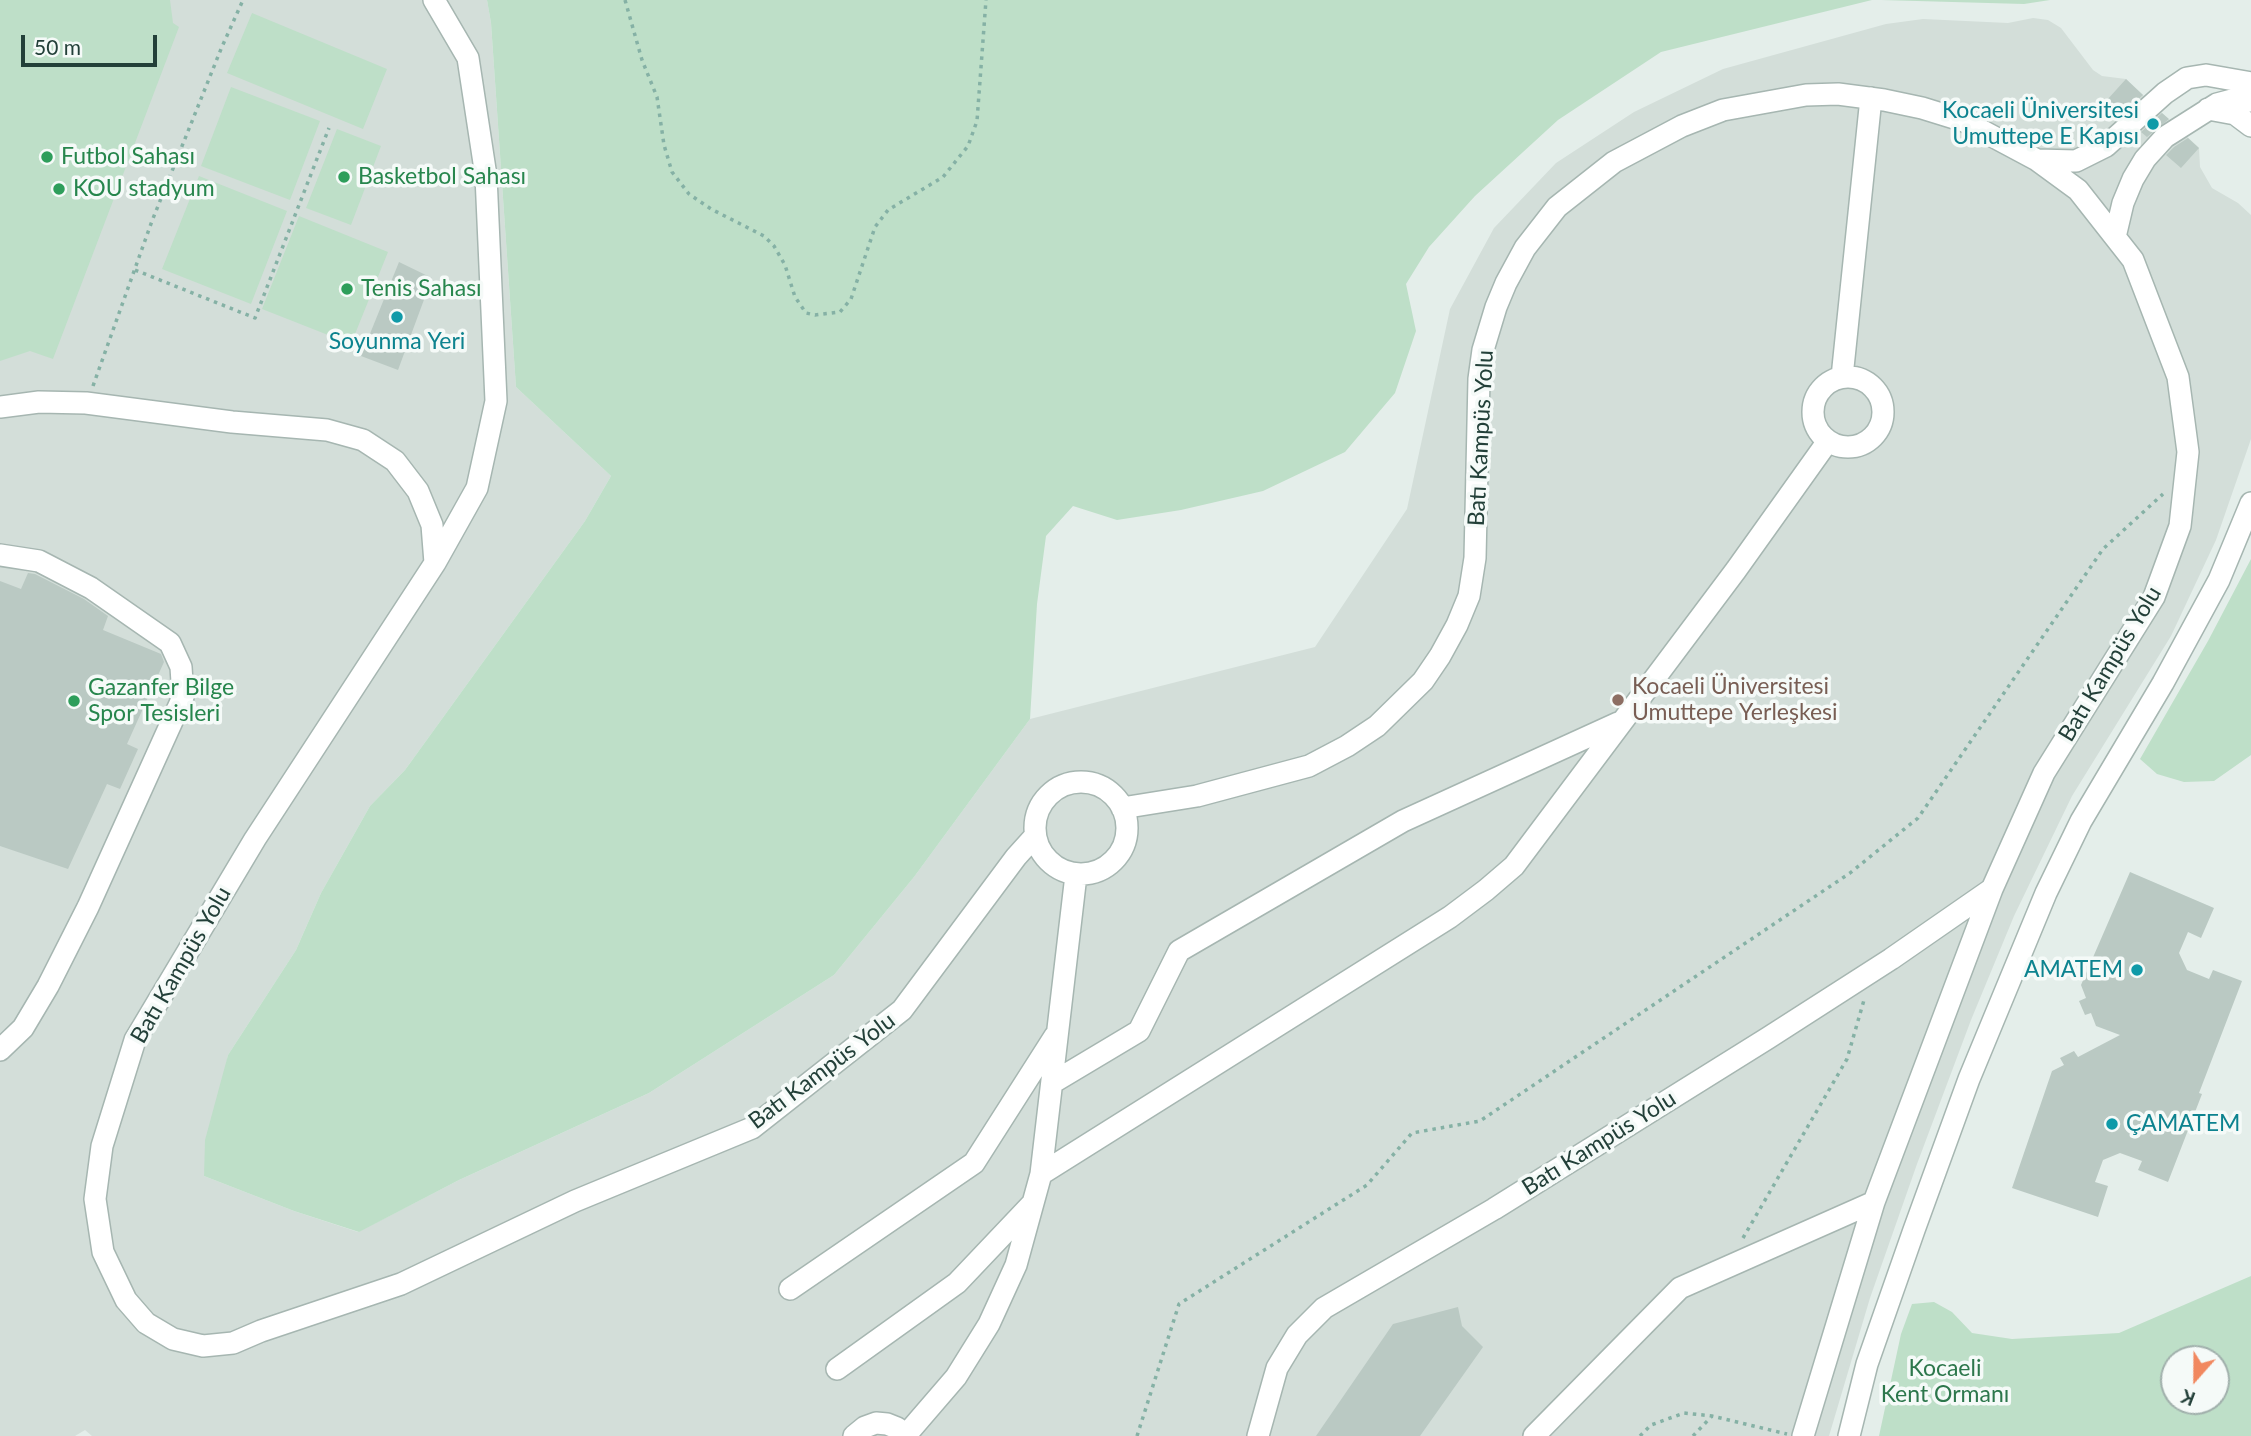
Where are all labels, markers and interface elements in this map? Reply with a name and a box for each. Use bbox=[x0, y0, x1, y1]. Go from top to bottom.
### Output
scale bar bbox=[24, 21, 161, 65]
text: 50 m bbox=[34, 34, 81, 59]
place label: Kocaeli Üniversitesi Umuttepe E Kapısı bbox=[1942, 97, 2139, 151]
marker: Kocaeli Üniversitesi Umuttepe E Kapısı bbox=[2145, 116, 2161, 132]
place label: Futbol Sahası bbox=[61, 143, 195, 171]
marker: Futbol Sahası bbox=[39, 149, 55, 165]
place label: Basketbol Sahası bbox=[358, 163, 526, 191]
marker: Basketbol Sahası bbox=[336, 169, 352, 185]
place label: KOU stadyum bbox=[73, 175, 215, 203]
marker: KOU stadyum bbox=[51, 181, 67, 197]
place label: Tenis Sahası bbox=[361, 275, 482, 303]
marker: Tenis Sahası bbox=[339, 281, 355, 297]
marker: Soyunma Yeri bbox=[389, 309, 405, 325]
place label: Soyunma Yeri bbox=[329, 328, 465, 356]
street label: Batı Kampüs Yolu bbox=[1463, 349, 1499, 527]
street label: Batı Kampüs Yolu bbox=[2053, 581, 2167, 747]
place label: Kocaeli Üniversitesi Umuttepe Yerleşkesi bbox=[1632, 673, 1838, 727]
place label: Gazanfer Bilge Spor Tesisleri bbox=[88, 674, 234, 728]
marker: Kocaeli Üniversitesi Umuttepe Yerleşkesi bbox=[1610, 692, 1626, 708]
marker: Gazanfer Bilge Spor Tesisleri bbox=[66, 693, 82, 709]
street label: Batı Kampüs Yolu bbox=[125, 882, 237, 1048]
place label: AMATEM bbox=[2024, 956, 2123, 984]
marker: AMATEM bbox=[2129, 962, 2145, 978]
street label: Batı Kampüs Yolu bbox=[743, 1007, 901, 1135]
street label: Batı Kampüs Yolu bbox=[1517, 1085, 1681, 1201]
place label: ÇAMATEM bbox=[2126, 1110, 2240, 1138]
marker: ÇAMATEM bbox=[2104, 1116, 2120, 1132]
north arrow bbox=[2160, 1345, 2230, 1415]
park label: Kocaeli Kent Ormanı bbox=[1881, 1355, 2009, 1409]
text: K bbox=[2178, 1385, 2198, 1411]

